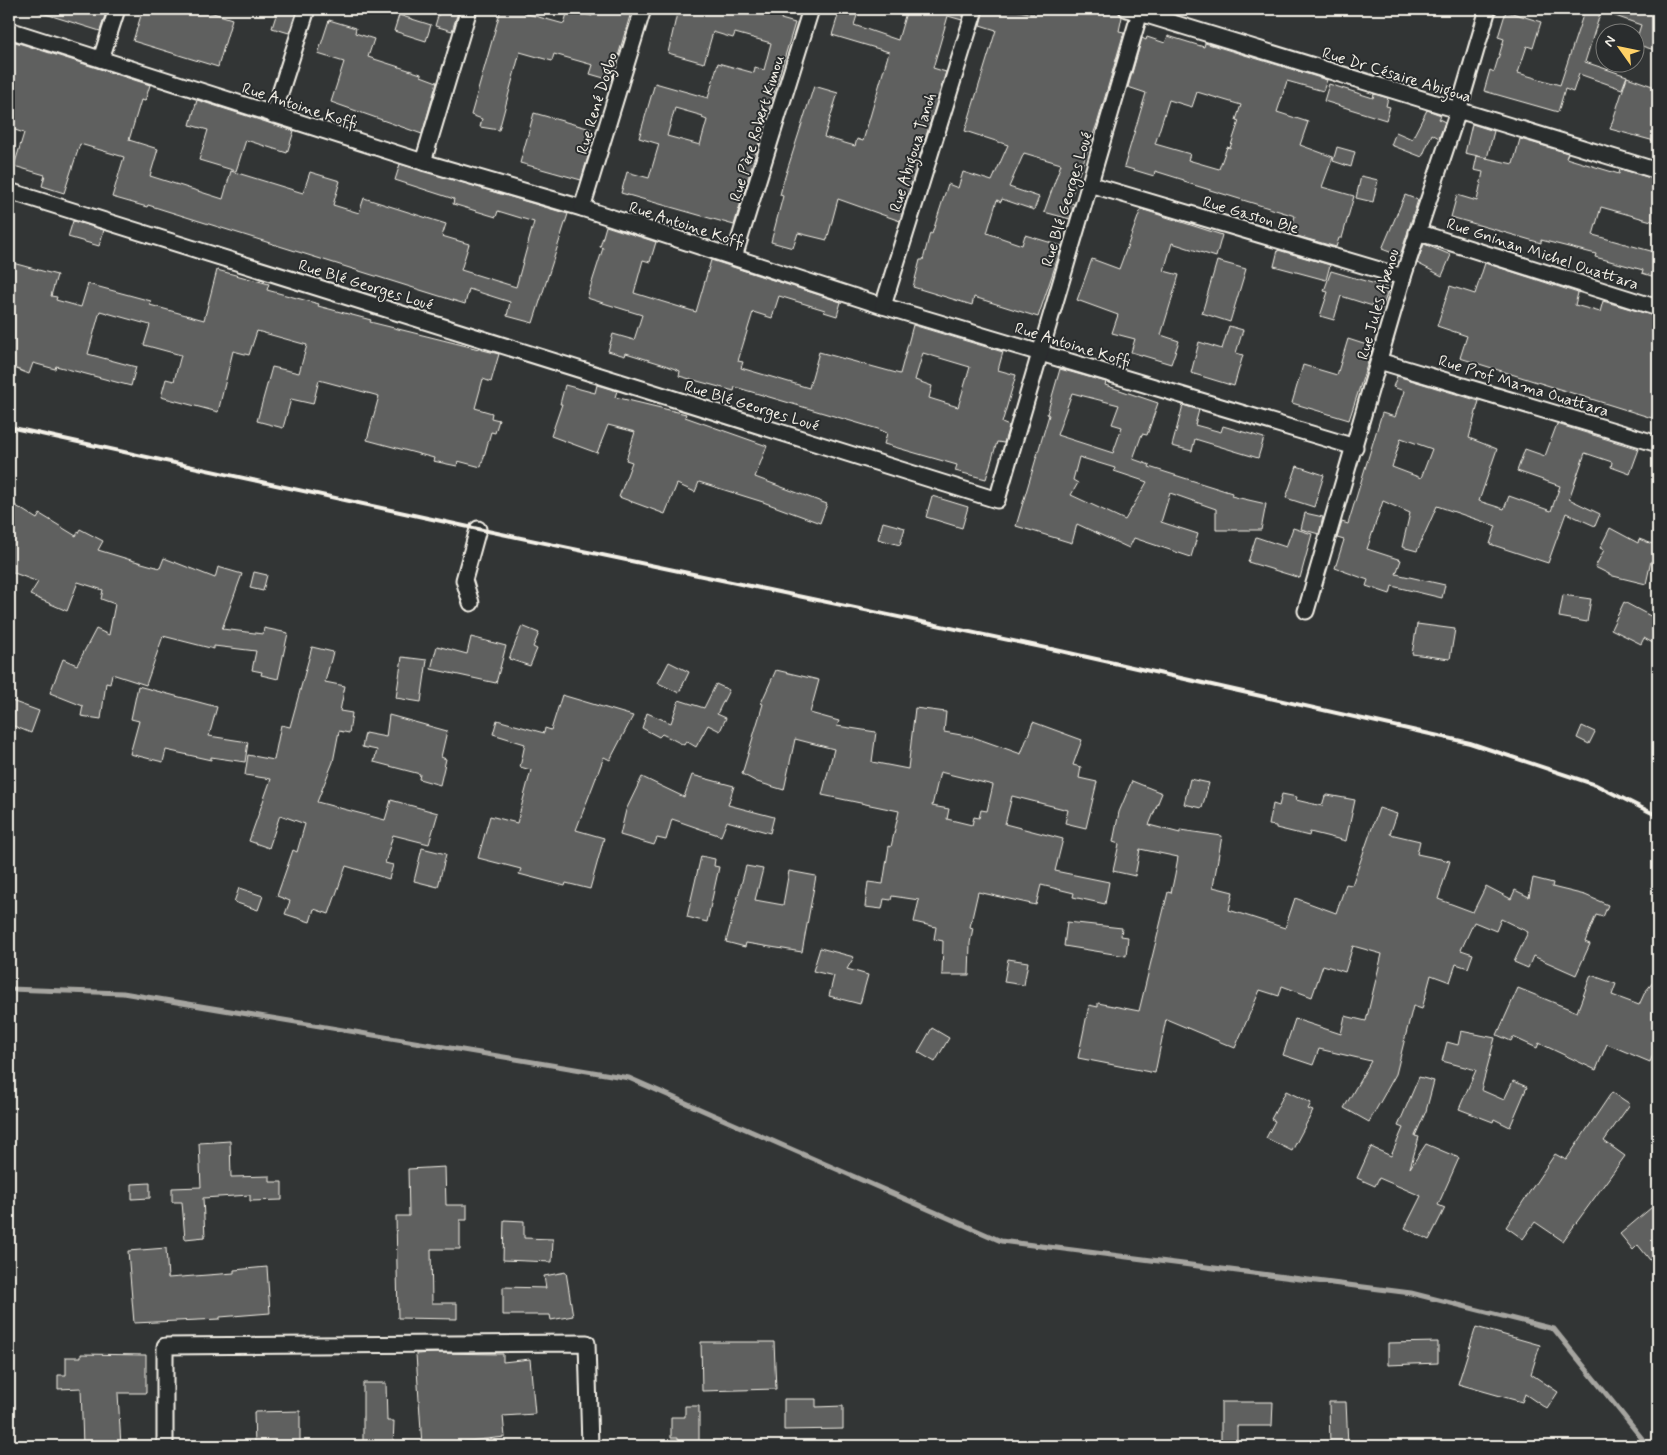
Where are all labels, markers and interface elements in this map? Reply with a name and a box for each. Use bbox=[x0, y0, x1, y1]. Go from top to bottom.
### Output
north arrow bbox=[1594, 22, 1644, 72]
text: N bbox=[1600, 33, 1620, 50]
street label: Rue Dr Césaire Abigoua bbox=[1319, 43, 1474, 109]
street label: Rue René Dogbo bbox=[572, 50, 624, 157]
street label: Rue Père Robert Kimou bbox=[725, 52, 790, 204]
street label: Rue Antoine Koffi bbox=[239, 78, 360, 135]
street label: Rue Abigoua Tanoh bbox=[885, 90, 943, 215]
street label: Rue Blé Georges Loué bbox=[1037, 130, 1099, 270]
street label: Rue Gaston Ble bbox=[1200, 192, 1301, 239]
street label: Rue Antoine Koffi bbox=[626, 197, 747, 254]
street label: Rue Gninan Michel Ouattara bbox=[1444, 213, 1642, 296]
street label: Rue Jules Abenou bbox=[1353, 246, 1404, 362]
street label: Rue Blé Georges Loué bbox=[295, 255, 435, 317]
street label: Rue Antoine Koffi bbox=[1012, 318, 1133, 373]
street label: Rue Prof Mama Ouattara bbox=[1436, 351, 1611, 422]
street label: Rue Blé Georges Loué bbox=[681, 376, 821, 438]

